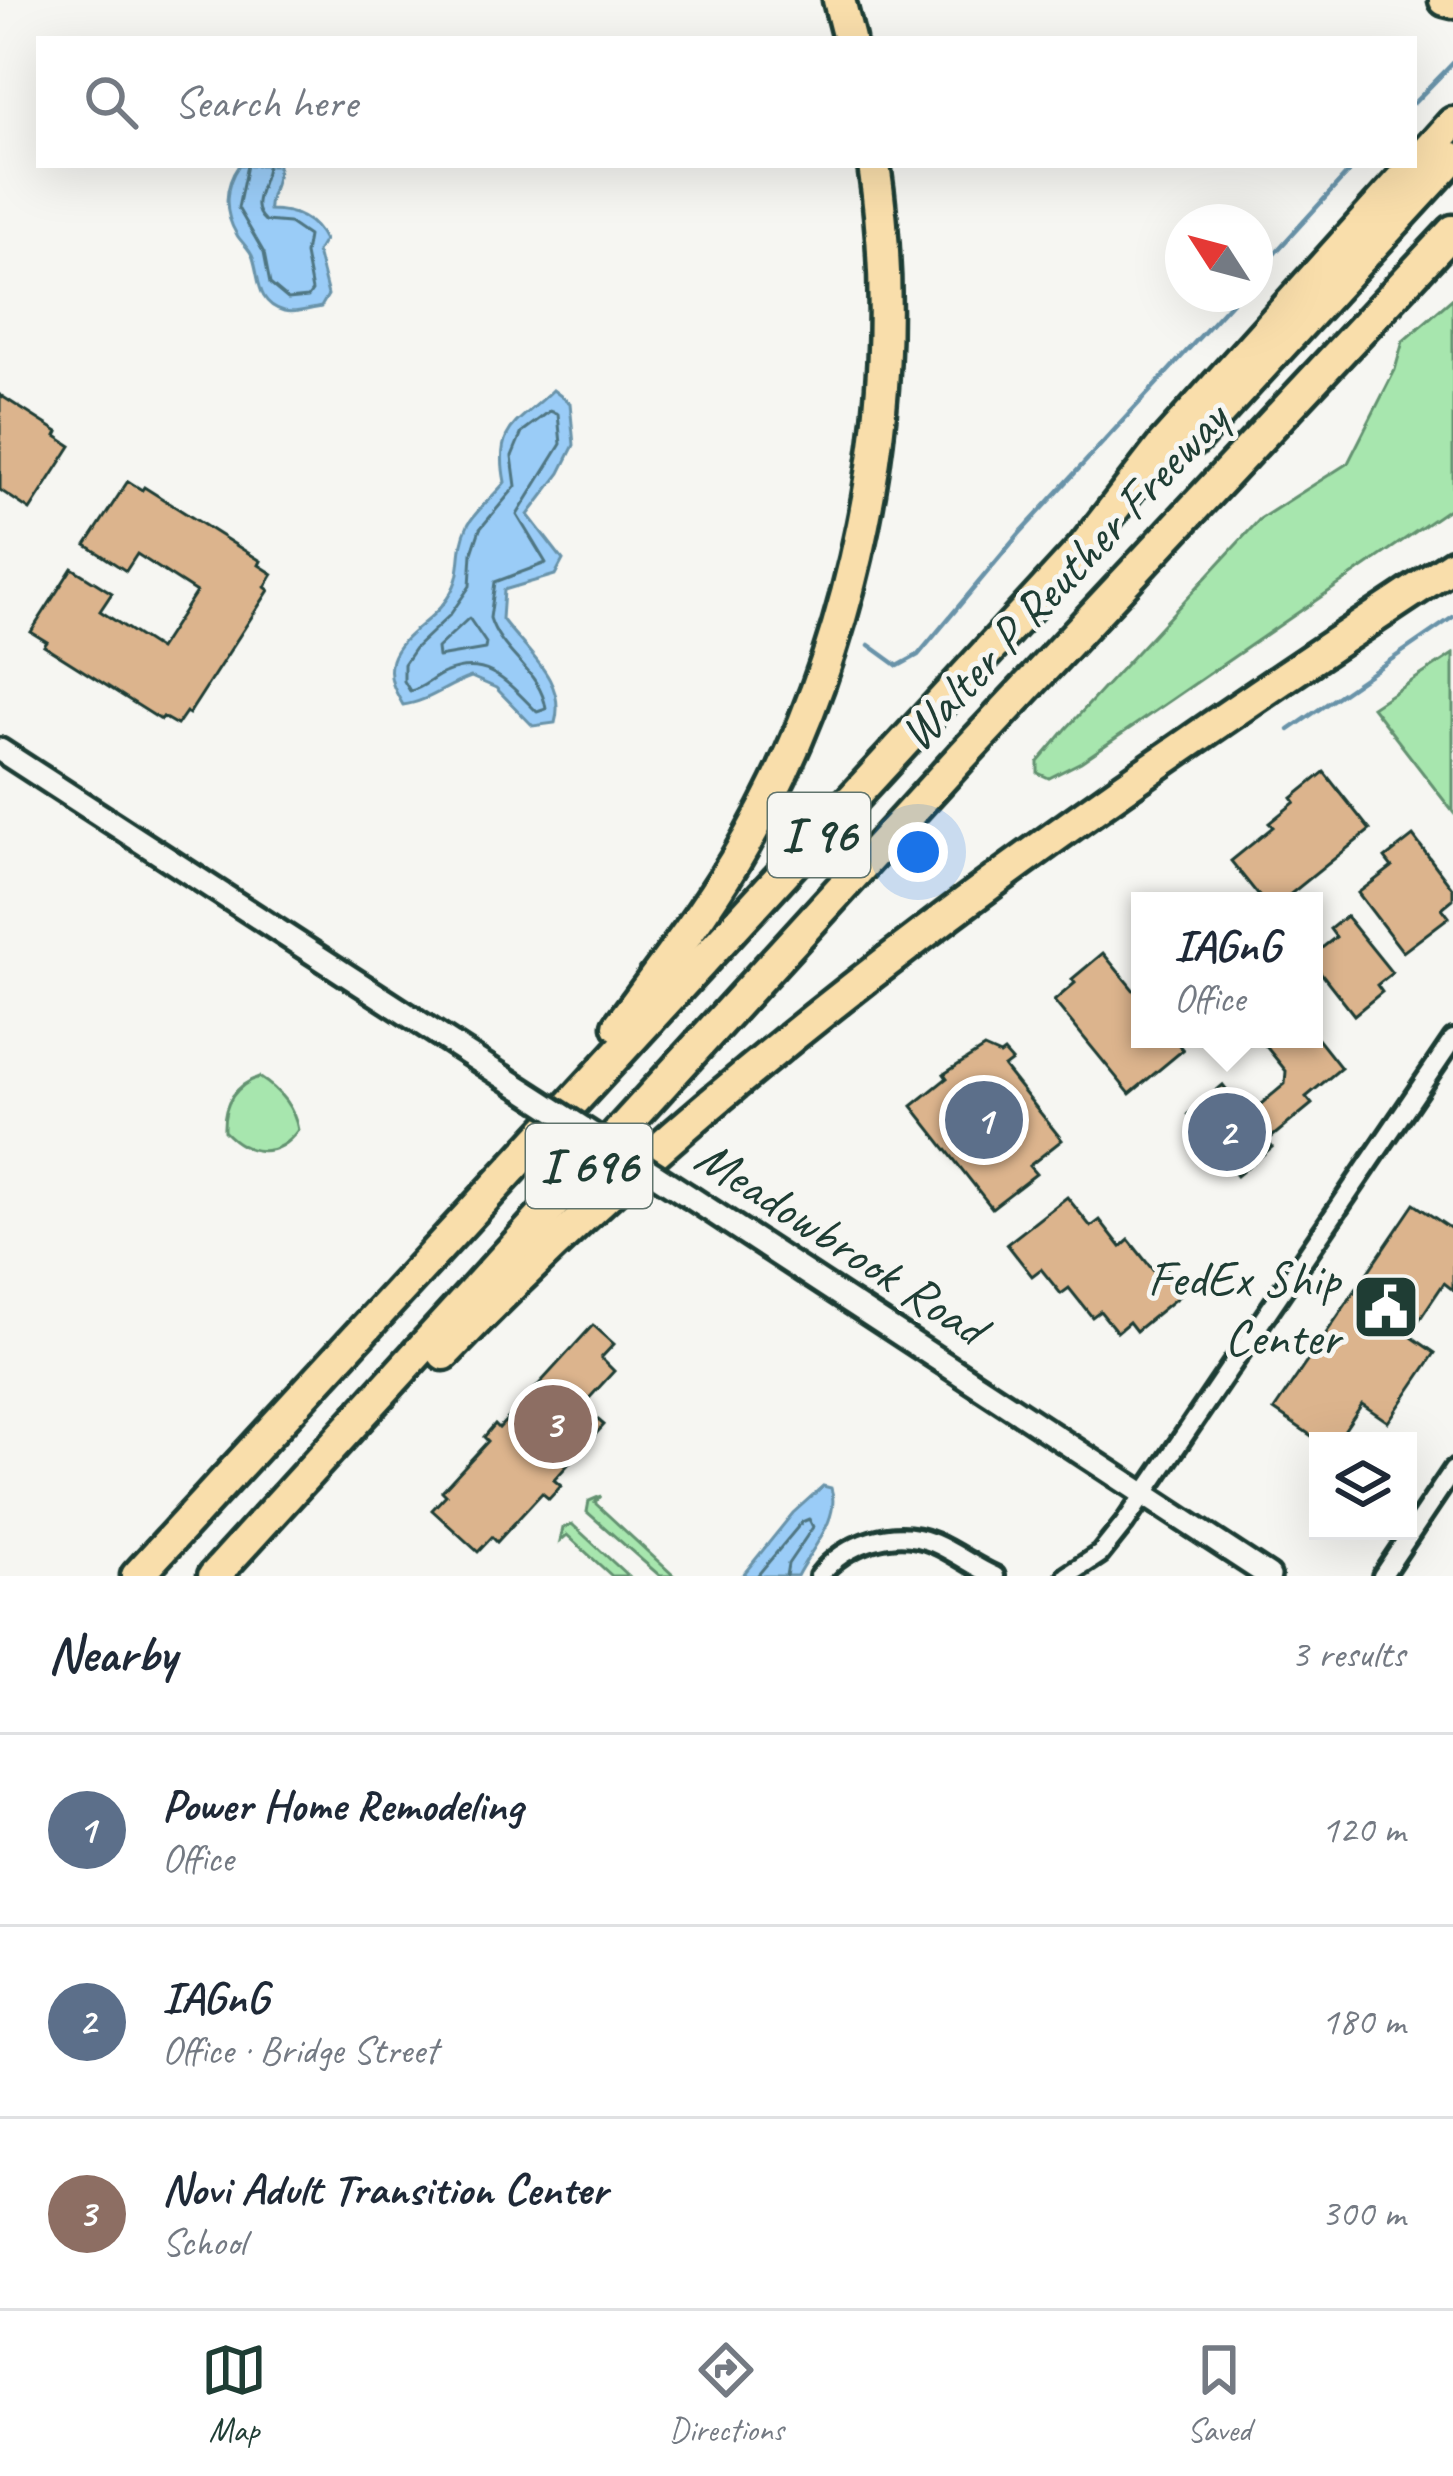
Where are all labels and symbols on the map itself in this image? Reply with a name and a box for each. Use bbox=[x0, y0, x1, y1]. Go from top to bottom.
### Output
north arrow bbox=[1165, 204, 1273, 312]
street label: Walter P Reuther Freeway bbox=[885, 385, 1244, 764]
road number: I 96 bbox=[768, 793, 870, 877]
your location bbox=[888, 822, 948, 882]
pin: 1 bbox=[945, 1075, 1023, 1165]
pin: 2 bbox=[1188, 1087, 1266, 1177]
road number: I 696 bbox=[526, 1124, 652, 1208]
street label: Meadowbrook Road bbox=[684, 1125, 1004, 1363]
place label: FedEx Ship Center bbox=[1147, 1246, 1344, 1369]
public building icon: FedEx Ship Center bbox=[1351, 1272, 1421, 1342]
pin: 3 bbox=[514, 1379, 592, 1469]

